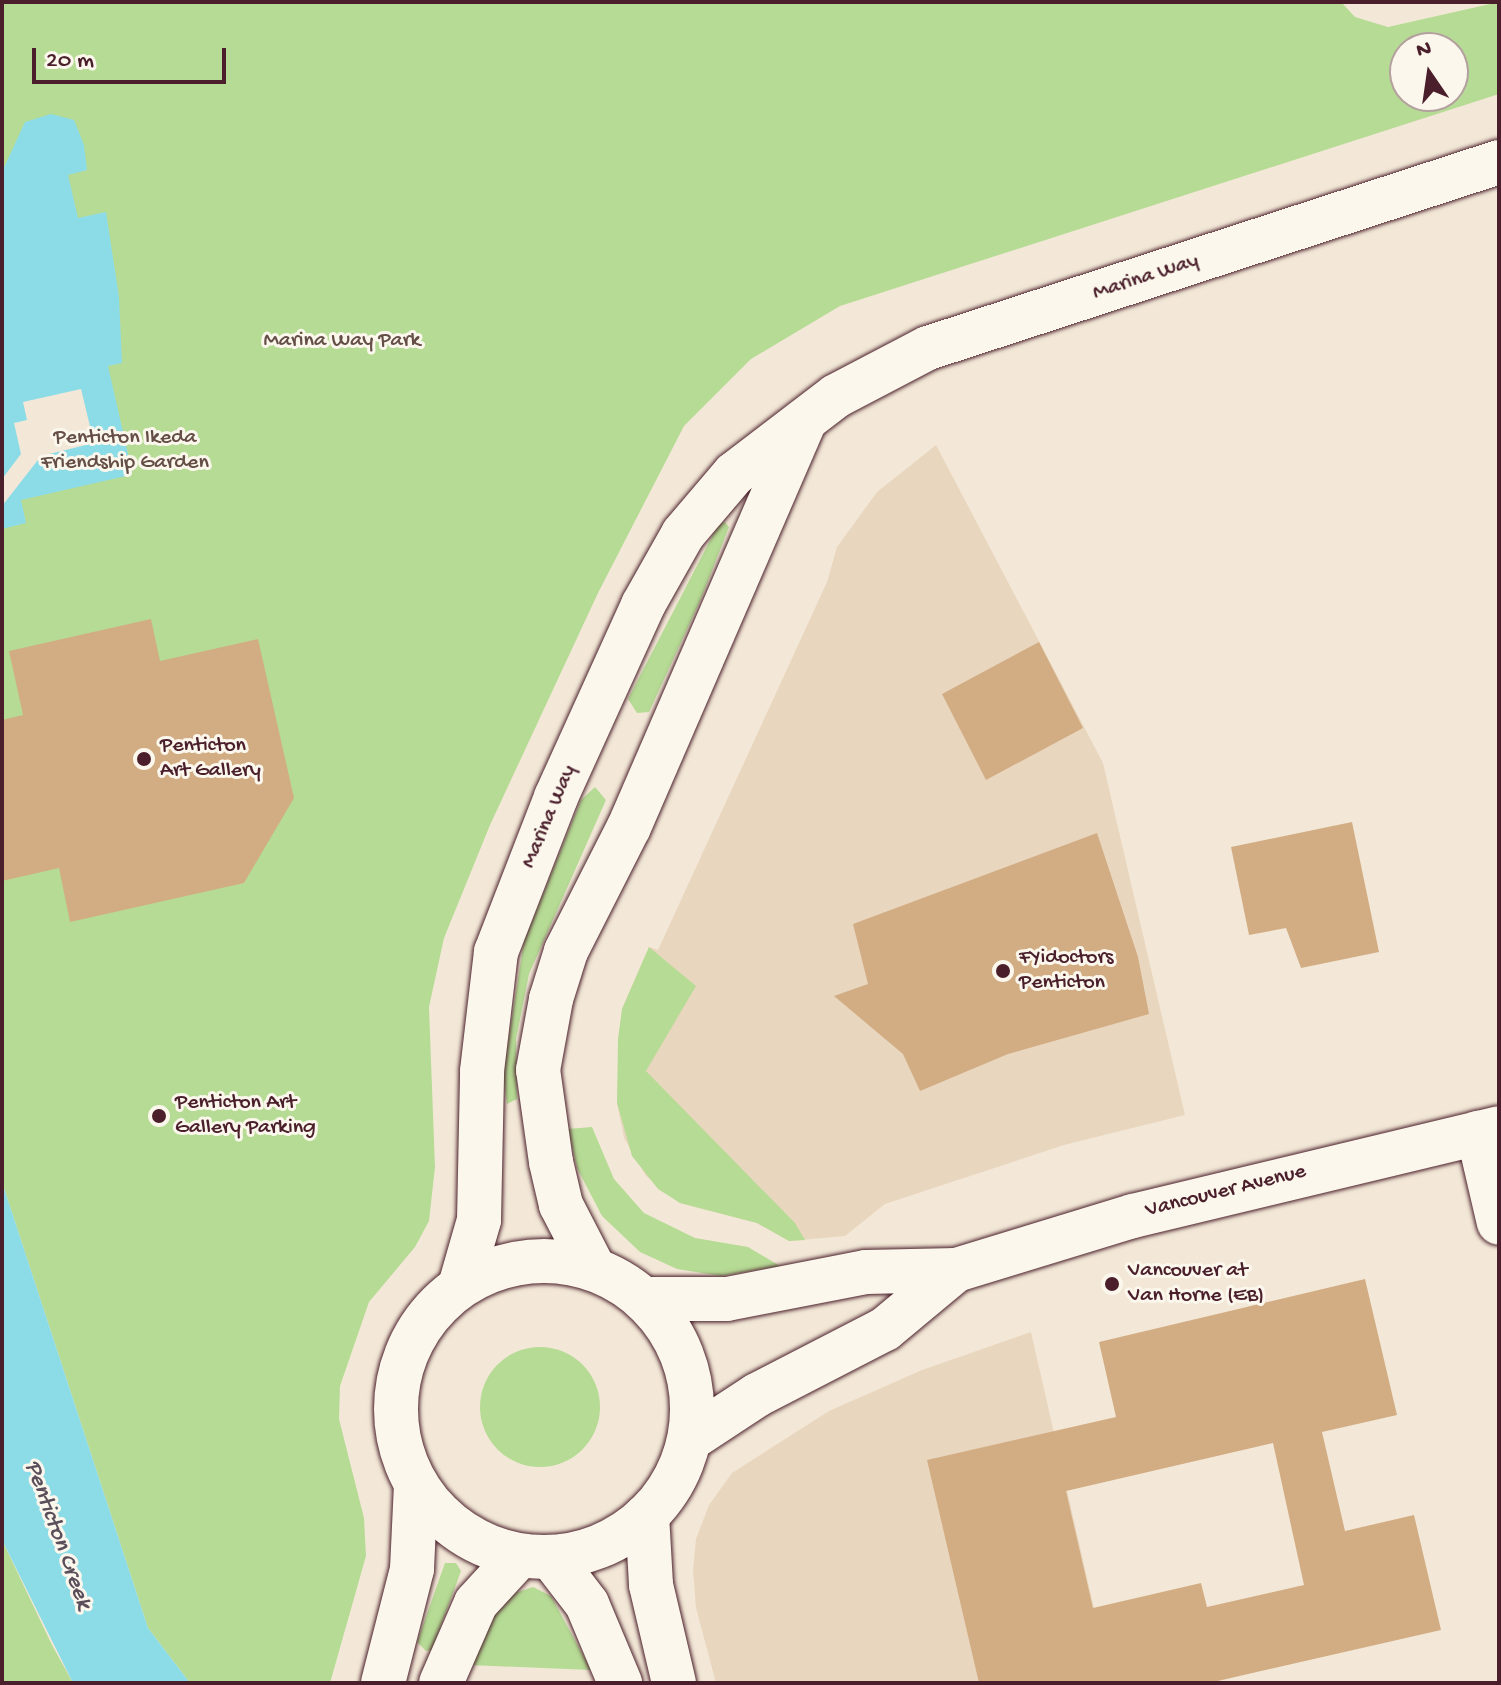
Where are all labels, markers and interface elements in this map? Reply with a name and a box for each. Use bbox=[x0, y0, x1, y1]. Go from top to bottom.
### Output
scale bar bbox=[36, 32, 230, 82]
north arrow bbox=[1389, 32, 1469, 112]
text: N bbox=[1414, 36, 1434, 65]
text: 20 m bbox=[46, 47, 94, 76]
street label: Marina Way bbox=[1090, 249, 1202, 307]
park label: Marina Way Park bbox=[264, 329, 420, 355]
park label: Penticton Ikeda Friendship Garden bbox=[41, 425, 209, 476]
place label: Penticton Art Gallery bbox=[160, 733, 261, 784]
marker: Penticton Art Gallery bbox=[135, 750, 153, 768]
street label: Marina Way bbox=[516, 761, 584, 873]
place label: FYidoctors Penticton bbox=[1019, 945, 1113, 996]
marker: FYidoctors Penticton bbox=[994, 962, 1012, 980]
place label: Penticton Art Gallery Parking bbox=[175, 1090, 316, 1142]
marker: Penticton Art Gallery Parking bbox=[150, 1107, 168, 1125]
street label: Vancouver Avenue bbox=[1143, 1159, 1309, 1225]
place label: Vancouver at Van Horne (EB) bbox=[1128, 1258, 1264, 1310]
marker: Vancouver at Van Horne (EB) bbox=[1103, 1275, 1121, 1293]
water label: Penticton Creek bbox=[17, 1457, 97, 1613]

